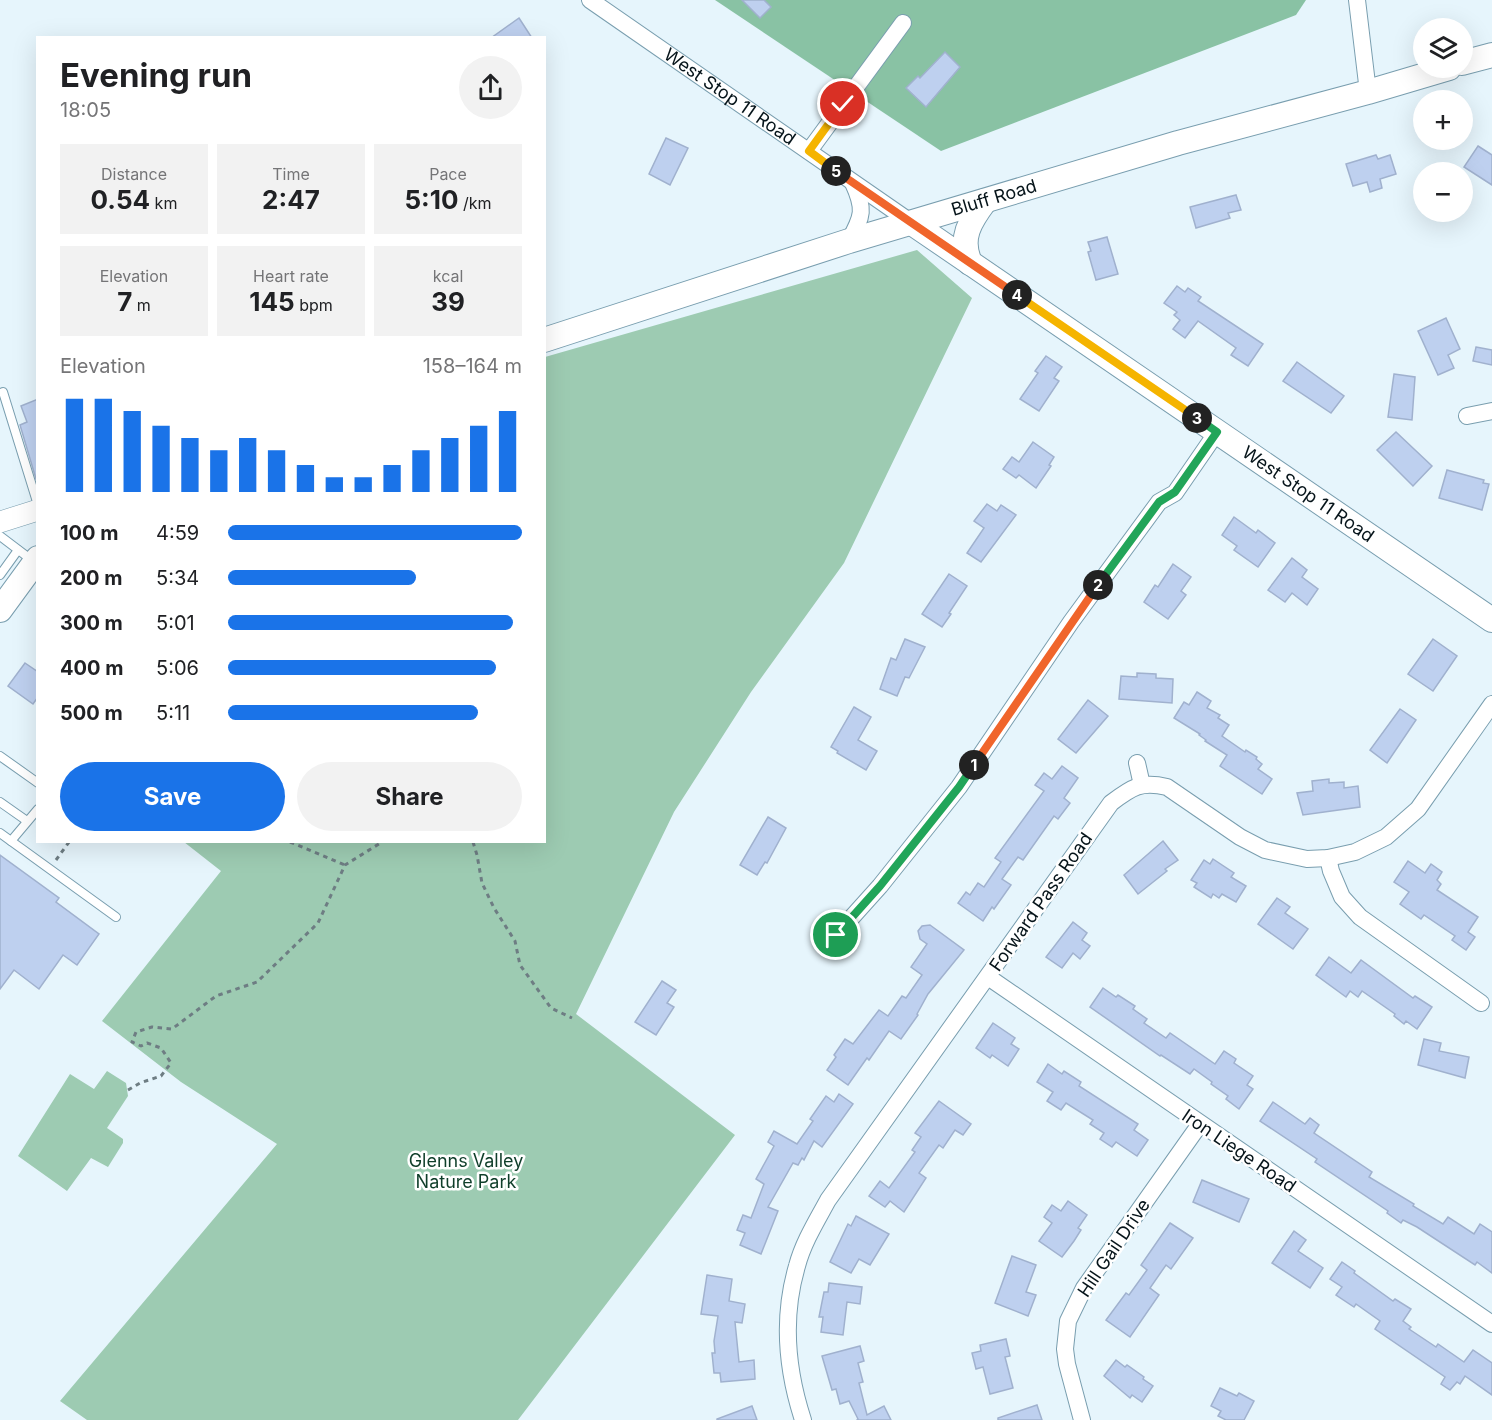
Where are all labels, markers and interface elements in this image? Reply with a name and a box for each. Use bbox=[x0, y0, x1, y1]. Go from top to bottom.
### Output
map controls bbox=[1413, 18, 1473, 222]
button: layers bbox=[1413, 18, 1473, 78]
street label: West Stop 11 Road bbox=[660, 44, 800, 149]
text: Evening run bbox=[60, 55, 252, 95]
button: share bbox=[459, 56, 522, 119]
pin bbox=[817, 78, 868, 129]
icon: check bbox=[826, 87, 859, 120]
button: + bbox=[1413, 90, 1473, 150]
text: 18:05 bbox=[60, 98, 111, 122]
pin: 5 bbox=[821, 156, 851, 186]
text: 5 bbox=[831, 161, 841, 181]
button: − bbox=[1413, 162, 1473, 222]
text: Distance bbox=[101, 164, 167, 184]
text: Time bbox=[272, 164, 310, 184]
text: Pace bbox=[429, 164, 467, 184]
street label: Bluff Road bbox=[949, 175, 1039, 220]
text: 0.54 bbox=[91, 184, 150, 215]
text: 2:47 bbox=[262, 184, 320, 215]
text: 5:10 bbox=[404, 184, 458, 215]
text: km bbox=[150, 193, 177, 213]
text: /km bbox=[458, 193, 492, 213]
text: Elevation bbox=[100, 266, 168, 286]
text: Heart rate bbox=[253, 266, 329, 286]
text: kcal bbox=[433, 266, 463, 286]
pin: 4 bbox=[1002, 280, 1032, 310]
text: 4 bbox=[1012, 285, 1022, 305]
text: 7 bbox=[117, 286, 132, 317]
text: 145 bbox=[249, 286, 295, 317]
text: 39 bbox=[431, 286, 465, 317]
text: m bbox=[132, 295, 151, 315]
text: bpm bbox=[295, 295, 333, 315]
text: Elevation bbox=[60, 354, 146, 378]
text: 158–164 m bbox=[423, 354, 522, 378]
pin: 3 bbox=[1182, 403, 1212, 433]
text: 3 bbox=[1192, 408, 1202, 428]
street label: West Stop 11 Road bbox=[1238, 441, 1378, 546]
text: 100 m bbox=[60, 521, 119, 545]
text: 4:59 bbox=[156, 521, 199, 545]
text: 200 m bbox=[60, 566, 123, 590]
text: 5:34 bbox=[156, 566, 199, 590]
pin: 2 bbox=[1083, 570, 1113, 600]
text: 2 bbox=[1093, 575, 1103, 595]
text: 300 m bbox=[60, 611, 123, 635]
text: 5:01 bbox=[156, 611, 195, 635]
text: 400 m bbox=[60, 656, 124, 680]
text: 5:06 bbox=[156, 656, 199, 680]
text: 500 m bbox=[60, 701, 123, 725]
text: 5:11 bbox=[156, 701, 190, 725]
pin: 1 bbox=[959, 750, 989, 780]
text: 1 bbox=[971, 755, 977, 775]
button: Save bbox=[60, 762, 285, 831]
button: Share bbox=[297, 762, 522, 831]
street label: Forward Pass Road bbox=[985, 828, 1096, 975]
pin bbox=[810, 909, 861, 960]
icon: arrive bbox=[819, 918, 852, 951]
street label: Iron Liege Road bbox=[1178, 1105, 1300, 1196]
park label: Glenns Valley Nature Park bbox=[409, 1150, 523, 1192]
street label: Hill Gail Drive bbox=[1073, 1195, 1154, 1301]

